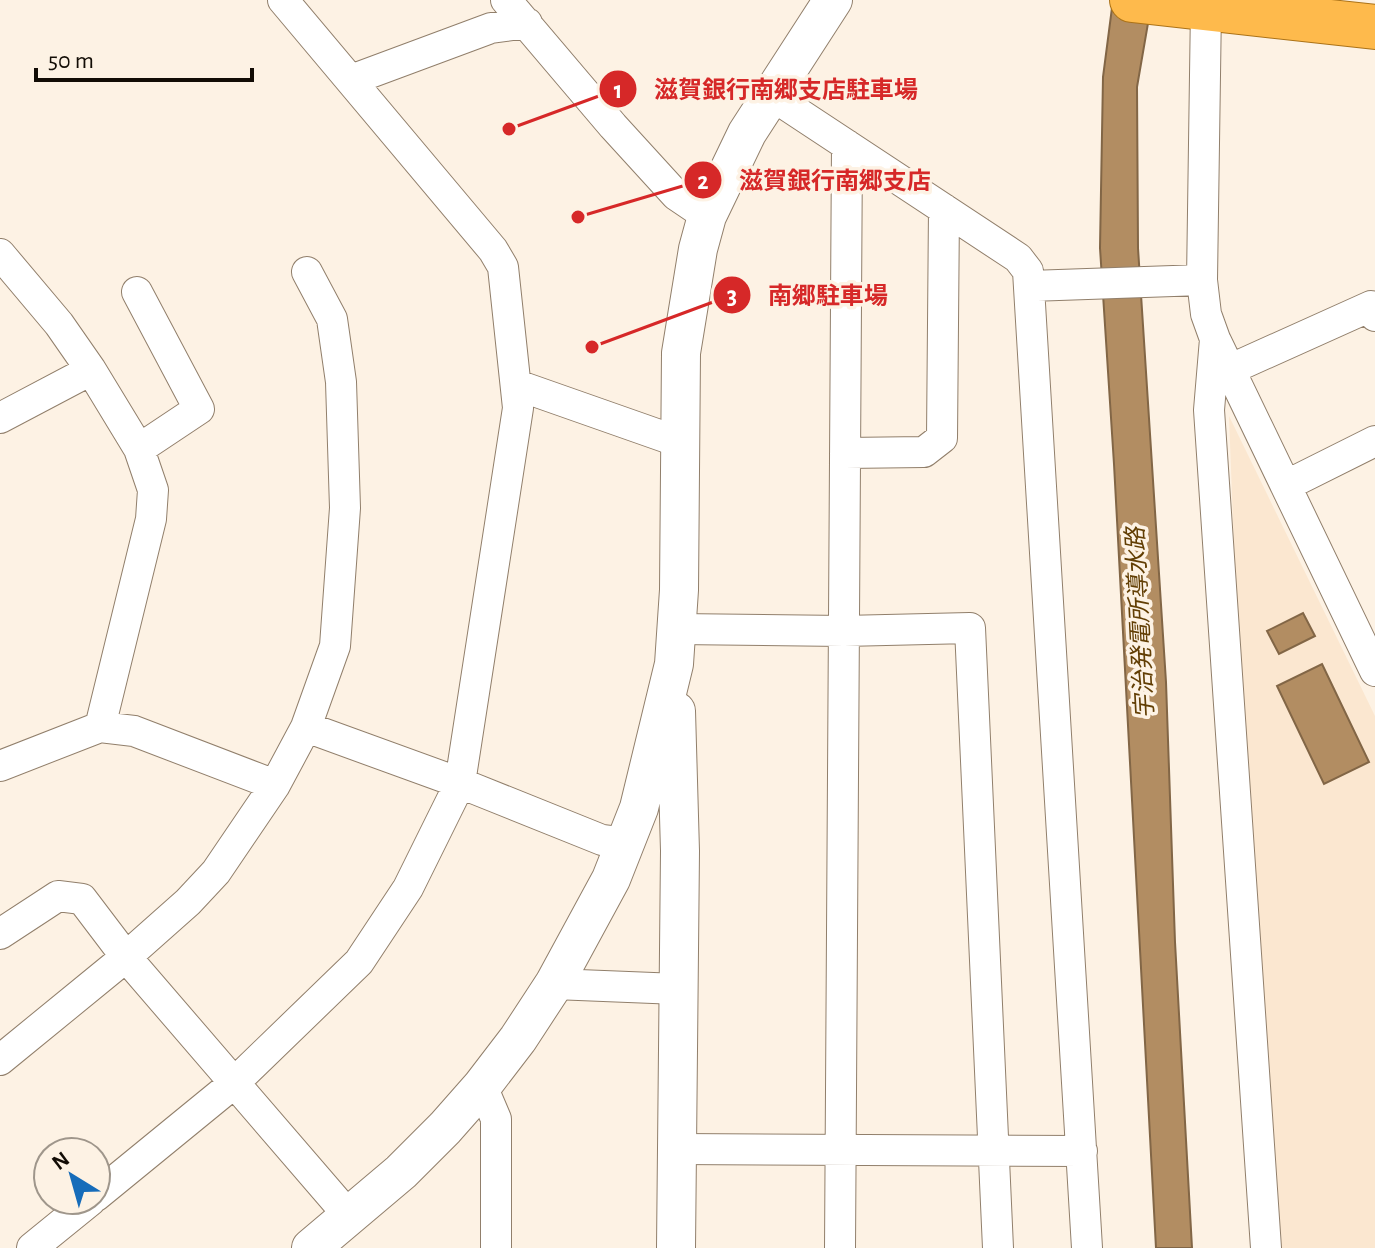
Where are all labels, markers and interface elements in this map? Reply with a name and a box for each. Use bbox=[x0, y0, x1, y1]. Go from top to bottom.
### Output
scale bar bbox=[36, 32, 252, 82]
text: 50 m bbox=[48, 49, 94, 73]
callout: 滋賀銀行南郷支店駐車場 bbox=[598, 65, 934, 113]
text: 滋賀銀行南郷支店駐車場 bbox=[654, 77, 918, 103]
text: 1 bbox=[614, 79, 622, 103]
callout: 滋賀銀行南郷支店 bbox=[683, 156, 947, 204]
text: 滋賀銀行南郷支店 bbox=[739, 168, 931, 194]
text: 2 bbox=[697, 170, 709, 194]
callout: 南郷駐車場 bbox=[712, 271, 904, 319]
text: 南郷駐車場 bbox=[768, 283, 888, 309]
text: 3 bbox=[727, 285, 737, 309]
water label: 宇治発電所導水路 bbox=[1122, 525, 1158, 720]
north arrow bbox=[32, 1136, 112, 1216]
text: N bbox=[48, 1147, 73, 1174]

